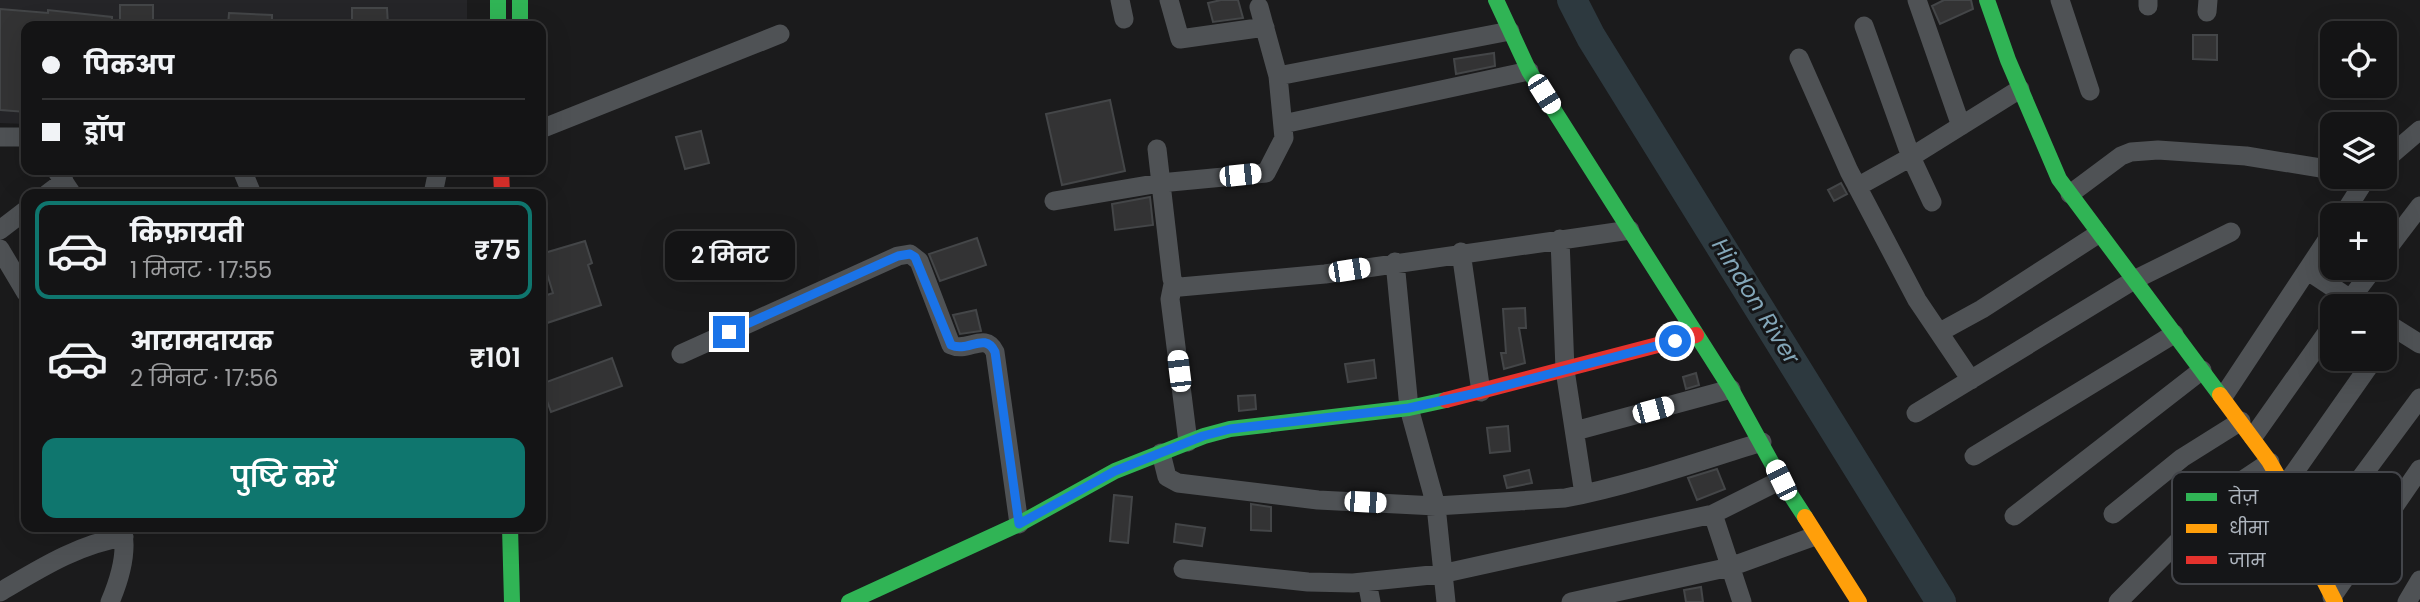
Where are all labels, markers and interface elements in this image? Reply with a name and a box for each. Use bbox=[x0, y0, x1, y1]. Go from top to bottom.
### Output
map controls bbox=[2320, 21, 2397, 371]
button: locate bbox=[2320, 21, 2397, 98]
text: पिकअप bbox=[84, 47, 174, 83]
car bbox=[1524, 71, 1565, 117]
button: layers bbox=[2320, 112, 2397, 189]
text: ड्रॉप bbox=[84, 114, 125, 150]
car bbox=[1219, 162, 1262, 188]
button: + bbox=[2320, 203, 2397, 280]
text: किफ़ायती bbox=[130, 215, 244, 251]
icon: car bbox=[46, 219, 109, 282]
callout: 2 मिनट bbox=[664, 230, 794, 280]
text: ₹75 bbox=[474, 232, 521, 268]
water label: Hindon River bbox=[1704, 232, 1808, 372]
text: 2 मिनट bbox=[691, 239, 769, 271]
text: 1 मिनट · 17:55 bbox=[130, 254, 272, 286]
car bbox=[1327, 256, 1372, 284]
button: − bbox=[2320, 294, 2397, 371]
route end bbox=[713, 316, 745, 348]
text: आरामदायक bbox=[130, 323, 273, 359]
route start bbox=[1659, 325, 1691, 357]
icon: car bbox=[46, 327, 109, 390]
text: ₹101 bbox=[469, 340, 521, 376]
car bbox=[1167, 349, 1192, 393]
text: 2 मिनट · 17:56 bbox=[130, 362, 278, 394]
car bbox=[1630, 394, 1677, 426]
button: पुष्टि करें bbox=[42, 438, 525, 518]
car bbox=[1763, 457, 1800, 503]
legend bbox=[2172, 472, 2402, 584]
text: तेज़ bbox=[2228, 484, 2259, 511]
car bbox=[1344, 490, 1387, 514]
text: धीमा bbox=[2229, 515, 2270, 542]
text: जाम bbox=[2228, 547, 2267, 574]

